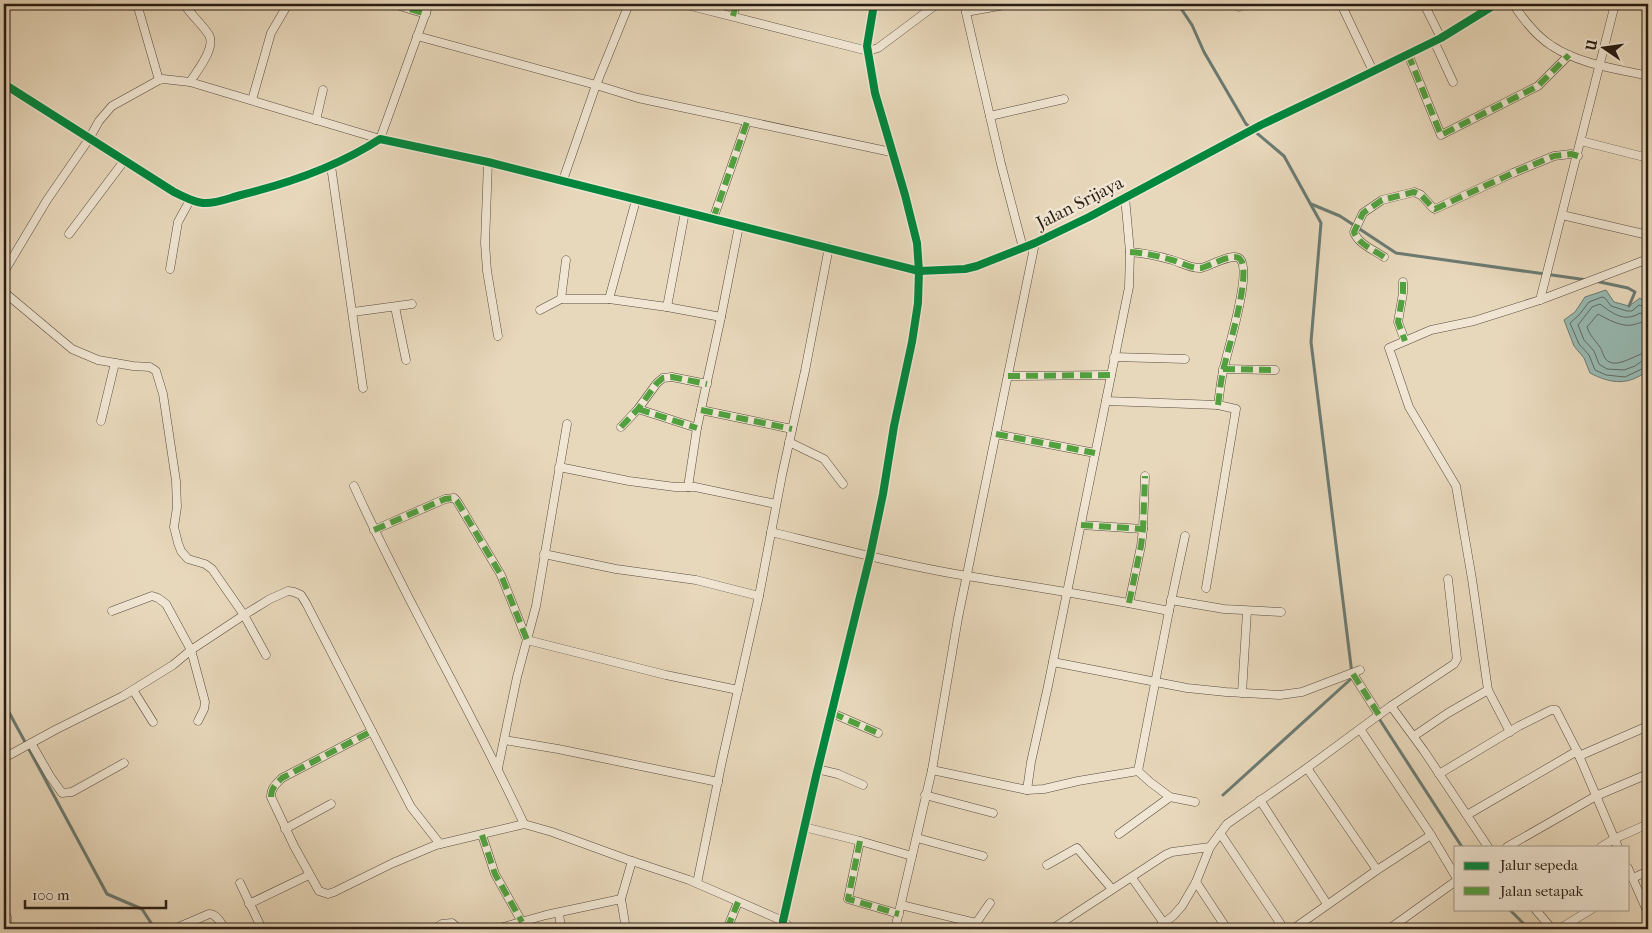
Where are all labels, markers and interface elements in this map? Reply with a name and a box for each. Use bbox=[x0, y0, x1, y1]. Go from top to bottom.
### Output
north arrow bbox=[1580, 22, 1630, 72]
text: U bbox=[1582, 38, 1601, 53]
street label: Jalan Srijaya bbox=[1031, 172, 1128, 235]
legend bbox=[1454, 846, 1630, 910]
text: Jalur sepeda bbox=[1499, 856, 1579, 874]
scale bar bbox=[25, 878, 166, 910]
text: Jalan setapak bbox=[1499, 882, 1584, 900]
text: 100 m bbox=[32, 886, 70, 904]

